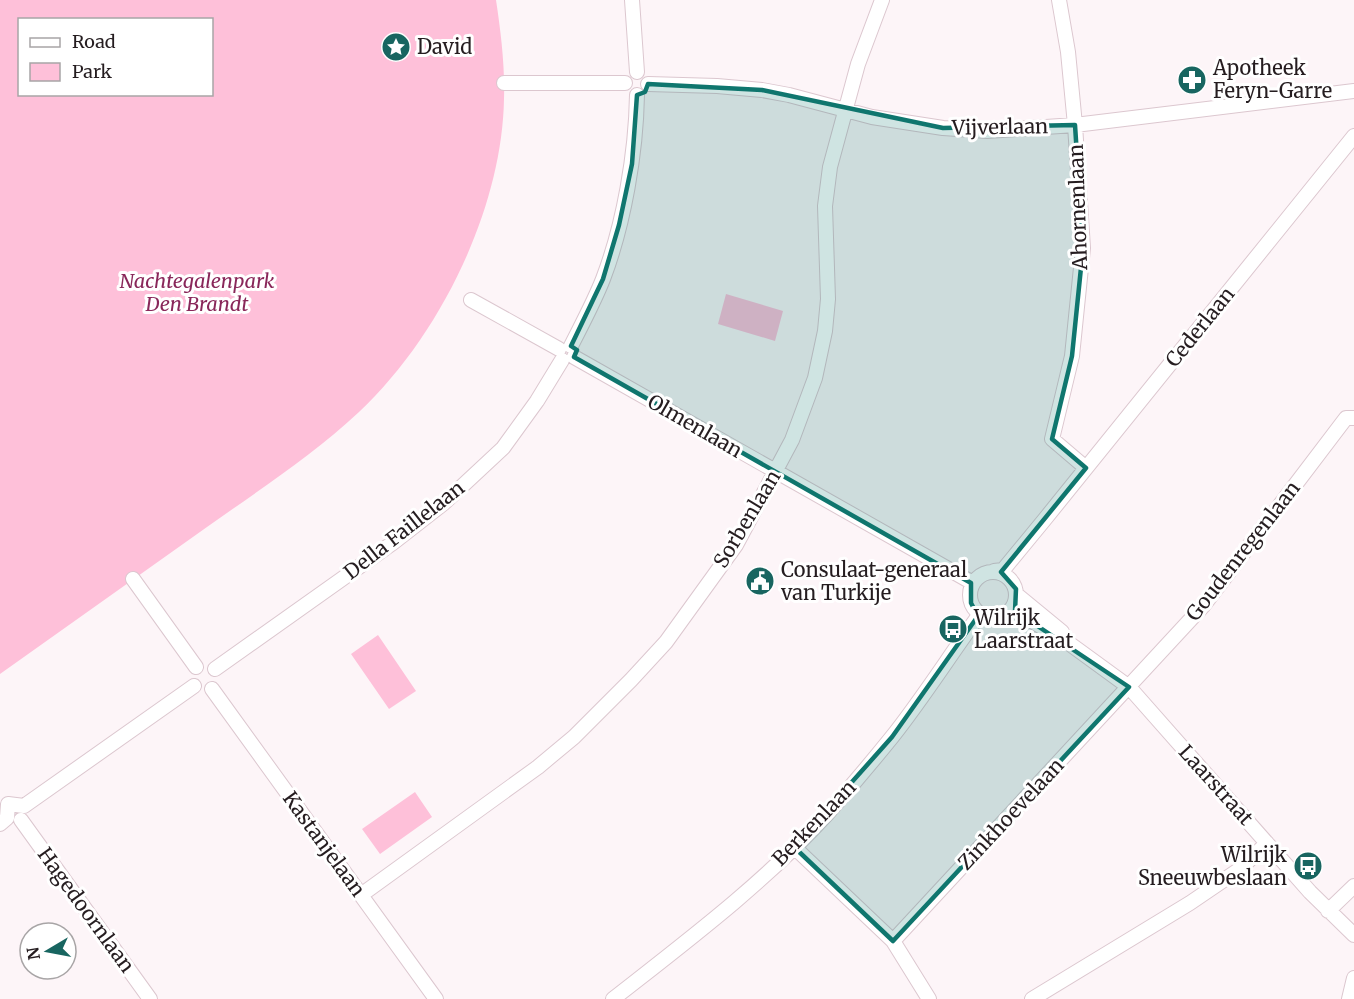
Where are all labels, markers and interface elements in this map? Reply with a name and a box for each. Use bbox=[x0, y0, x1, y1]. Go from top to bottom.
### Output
legend bbox=[18, 18, 213, 96]
text: Road bbox=[72, 30, 116, 53]
place icon: David bbox=[380, 31, 412, 63]
place label: David bbox=[417, 34, 472, 59]
place label: Apotheek Feryn-Garre bbox=[1212, 55, 1332, 103]
text: Park bbox=[72, 60, 113, 83]
pharmacy icon: Apotheek Feryn-Garre bbox=[1176, 64, 1208, 96]
street label: Vijverlaan bbox=[951, 113, 1048, 140]
street label: Ahornenlaan bbox=[1063, 144, 1092, 271]
park label: Nachtegalenpark Den Brandt bbox=[119, 268, 275, 316]
street label: Cederlaan bbox=[1160, 282, 1239, 372]
street label: Olmenlaan bbox=[644, 388, 747, 463]
street label: Sorbenlaan bbox=[708, 465, 786, 572]
street label: Della Faillelaan bbox=[338, 475, 469, 584]
street label: Goudenregenlaan bbox=[1180, 476, 1305, 626]
place label: Consulaat-generaal van Turkije bbox=[780, 557, 967, 605]
public building icon: Consulaat-generaal van Turkije bbox=[744, 565, 776, 597]
place label: Wilrijk Laarstraat bbox=[973, 605, 1073, 653]
bus stop icon: Wilrijk Laarstraat bbox=[937, 613, 969, 645]
street label: Laarstraat bbox=[1174, 739, 1259, 830]
street label: Zinkhoevelaan bbox=[952, 753, 1069, 875]
street label: Berkenlaan bbox=[767, 774, 861, 871]
street label: Kastanjelaan bbox=[278, 786, 371, 901]
street label: Hagedoornlaan bbox=[33, 842, 140, 977]
place label: Wilrijk Sneeuwbeslaan bbox=[1138, 842, 1287, 890]
bus stop icon: Wilrijk Sneeuwbeslaan bbox=[1292, 850, 1324, 882]
north arrow bbox=[18, 921, 78, 981]
text: N bbox=[22, 945, 44, 962]

